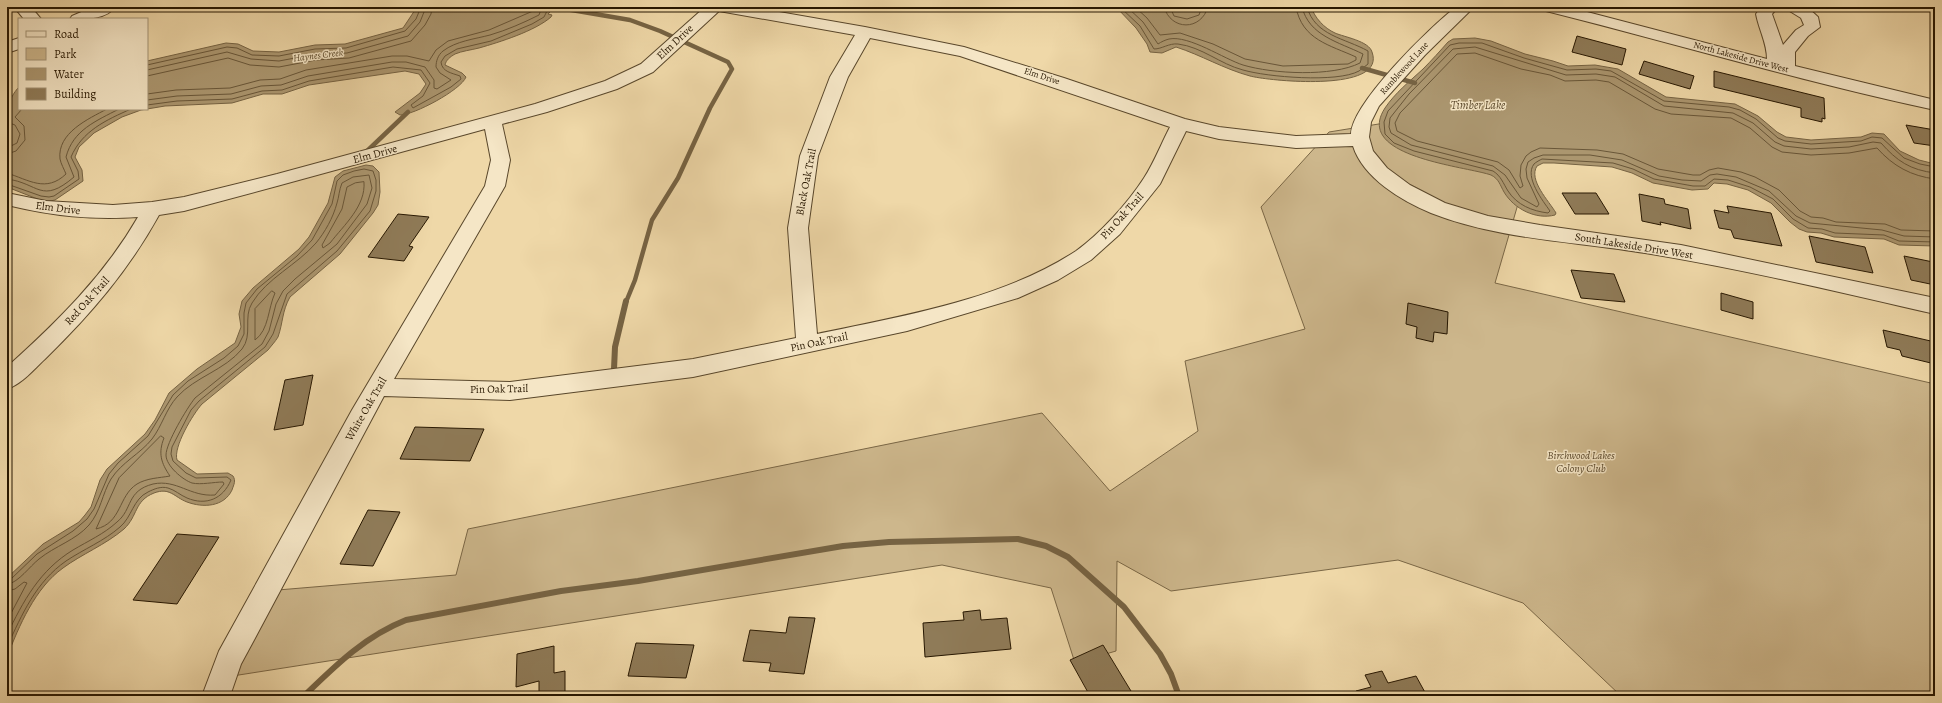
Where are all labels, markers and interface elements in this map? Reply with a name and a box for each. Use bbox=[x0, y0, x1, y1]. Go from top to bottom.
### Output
legend bbox=[18, 18, 148, 110]
street label: Elm Drive bbox=[653, 21, 697, 63]
text: Road bbox=[54, 26, 80, 42]
street label: Ramblewood Lane bbox=[1377, 39, 1431, 97]
street label: North Lakeside Drive West bbox=[1692, 39, 1790, 75]
water label: Haynes Creek bbox=[292, 45, 344, 65]
text: Park bbox=[54, 46, 77, 62]
street label: Elm Drive bbox=[1023, 65, 1061, 87]
text: Water bbox=[53, 66, 84, 82]
text: Building bbox=[54, 86, 96, 102]
water label: Timber Lake bbox=[1451, 97, 1506, 113]
street label: Elm Drive bbox=[351, 141, 399, 167]
street label: Black Oak Trail bbox=[792, 147, 820, 217]
street label: Pin Oak Trail bbox=[1097, 189, 1147, 243]
street label: Elm Drive bbox=[35, 198, 81, 218]
street label: South Lakeside Drive West bbox=[1574, 229, 1695, 263]
street label: Red Oak Trail bbox=[61, 273, 113, 328]
street label: Pin Oak Trail bbox=[789, 329, 849, 355]
street label: White Oak Trail bbox=[341, 374, 390, 444]
street label: Pin Oak Trail bbox=[470, 381, 529, 397]
park label: Birchwood Lakes Colony Club bbox=[1547, 448, 1615, 476]

